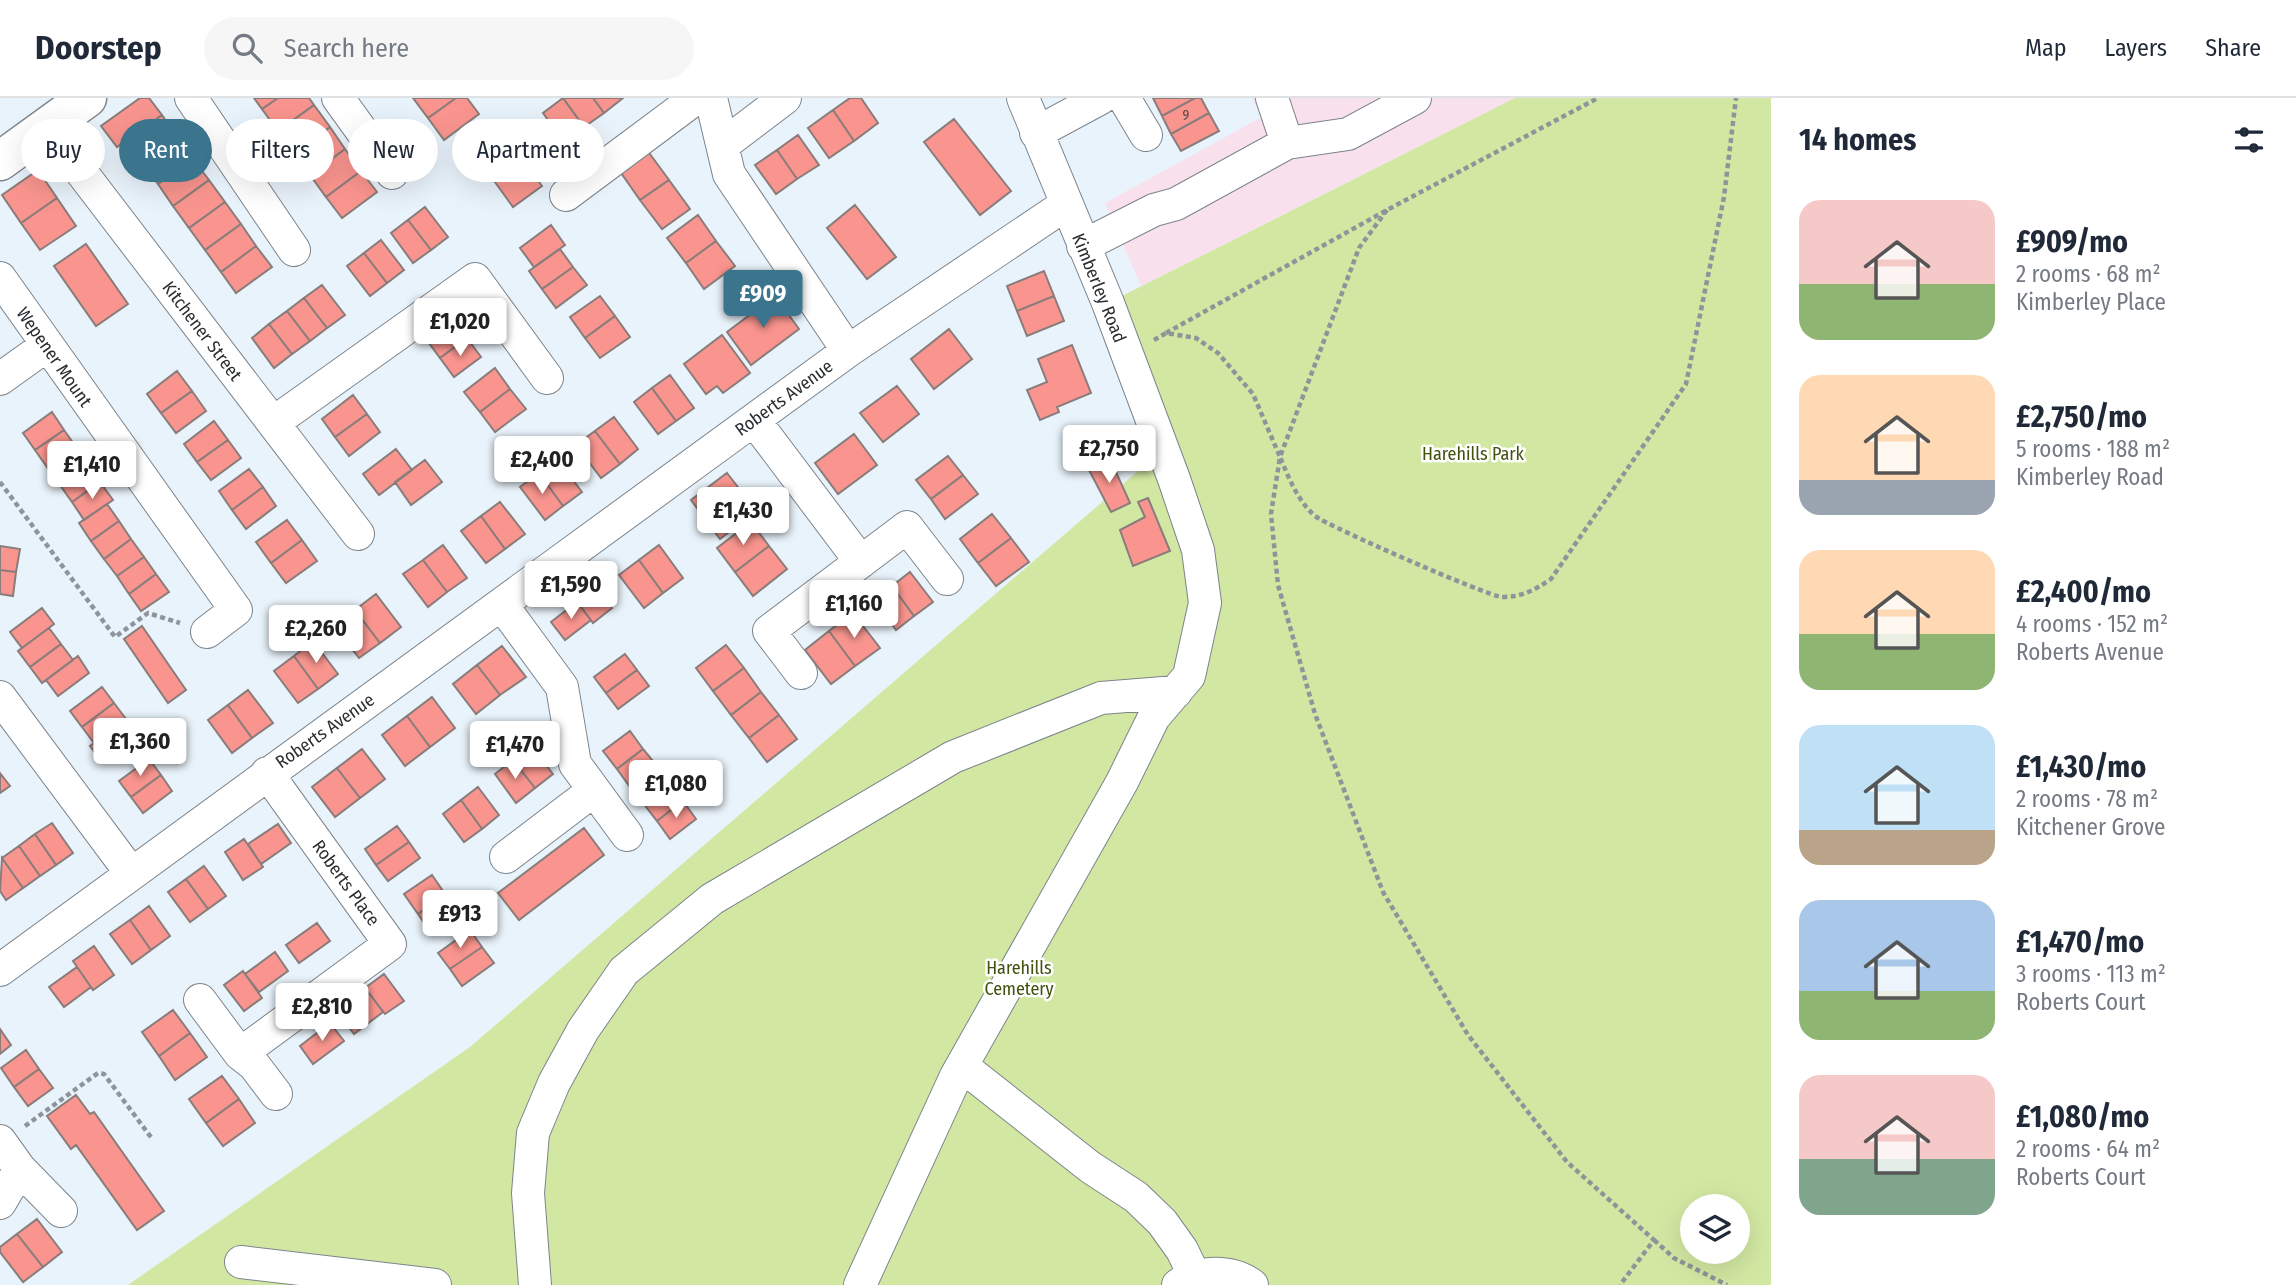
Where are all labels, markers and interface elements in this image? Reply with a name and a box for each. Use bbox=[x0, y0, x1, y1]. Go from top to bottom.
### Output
search box bbox=[204, 17, 694, 80]
text: Doorstep bbox=[35, 28, 162, 68]
icon: search bbox=[228, 29, 266, 67]
text: Search here bbox=[284, 33, 409, 64]
text: Map bbox=[2025, 34, 2067, 62]
text: Layers bbox=[2105, 34, 2167, 62]
text: Share bbox=[2205, 34, 2261, 62]
house number: 9 bbox=[1183, 107, 1190, 124]
chip: Buy bbox=[21, 119, 105, 182]
chip: Rent bbox=[119, 119, 212, 182]
chip: Filters bbox=[226, 119, 334, 182]
chip: New bbox=[348, 119, 438, 182]
chip: Apartment bbox=[452, 119, 604, 182]
icon: filters bbox=[2230, 121, 2268, 159]
text: 14 homes bbox=[1799, 122, 1916, 158]
text: £909/mo bbox=[2016, 224, 2128, 260]
icon: home bbox=[1855, 228, 1939, 312]
street label: Kimberley Road bbox=[1067, 230, 1131, 346]
text: 2 rooms · 68 m² bbox=[2016, 260, 2161, 288]
pin: £909 bbox=[722, 271, 804, 330]
street label: Kitchener Street bbox=[157, 277, 247, 385]
text: £909 bbox=[740, 279, 787, 307]
text: Kimberley Place bbox=[2016, 288, 2166, 316]
pin: £1,020 bbox=[403, 299, 517, 358]
street label: Wepener Mount bbox=[12, 303, 97, 411]
text: £1,020 bbox=[430, 307, 490, 335]
street label: Roberts Avenue bbox=[731, 355, 837, 441]
text: £2,750/mo bbox=[2016, 399, 2147, 435]
icon: home bbox=[1855, 403, 1939, 487]
pin: £2,750 bbox=[1052, 426, 1166, 485]
text: £2,750 bbox=[1079, 434, 1139, 462]
text: 5 rooms · 188 m² bbox=[2016, 435, 2170, 463]
pin: £2,400 bbox=[485, 436, 599, 496]
pin: £1,410 bbox=[35, 442, 149, 501]
park label: Harehills Park bbox=[1422, 443, 1525, 465]
text: £2,400 bbox=[510, 445, 574, 473]
text: £1,410 bbox=[63, 450, 121, 478]
text: Kimberley Road bbox=[2016, 463, 2164, 491]
pin: £1,430 bbox=[686, 488, 800, 547]
text: £1,430 bbox=[713, 496, 773, 524]
pin: £1,590 bbox=[514, 561, 628, 621]
text: £1,590 bbox=[540, 570, 602, 598]
text: £2,400/mo bbox=[2016, 574, 2151, 610]
icon: home bbox=[1855, 578, 1939, 662]
pin: £1,160 bbox=[797, 580, 911, 640]
text: £1,160 bbox=[825, 589, 883, 617]
pin: £2,260 bbox=[259, 606, 373, 665]
text: 4 rooms · 152 m² bbox=[2016, 610, 2168, 638]
text: £2,260 bbox=[285, 614, 347, 642]
text: Roberts Avenue bbox=[2016, 638, 2164, 666]
street label: Roberts Avenue bbox=[271, 689, 379, 773]
pin: £1,360 bbox=[83, 718, 197, 778]
pin: £1,470 bbox=[458, 722, 572, 781]
text: £1,360 bbox=[109, 727, 171, 755]
text: £1,470 bbox=[486, 730, 544, 758]
text: £1,430/mo bbox=[2016, 749, 2146, 785]
icon: home bbox=[1855, 753, 1939, 837]
pin: £1,080 bbox=[619, 760, 733, 820]
text: £1,080 bbox=[645, 769, 707, 797]
text: 2 rooms · 78 m² bbox=[2016, 785, 2158, 813]
text: Kitchener Grove bbox=[2016, 813, 2165, 841]
street label: Roberts Place bbox=[308, 836, 385, 930]
pin: £913 bbox=[419, 890, 501, 950]
text: £913 bbox=[439, 899, 482, 927]
text: £1,470/mo bbox=[2016, 924, 2144, 960]
icon: home bbox=[1855, 928, 1939, 1012]
park label: Harehills Cemetery bbox=[984, 957, 1054, 1000]
text: 3 rooms · 113 m² bbox=[2016, 960, 2166, 988]
pin: £2,810 bbox=[265, 984, 379, 1043]
text: Roberts Court bbox=[2016, 988, 2146, 1016]
text: £2,810 bbox=[291, 992, 353, 1020]
text: £1,080/mo bbox=[2016, 1099, 2149, 1135]
icon: home bbox=[1855, 1103, 1939, 1187]
text: 2 rooms · 64 m² bbox=[2016, 1135, 2160, 1163]
text: Roberts Court bbox=[2016, 1163, 2146, 1191]
map controls bbox=[1680, 1194, 1750, 1264]
button: layers bbox=[1680, 1194, 1750, 1264]

